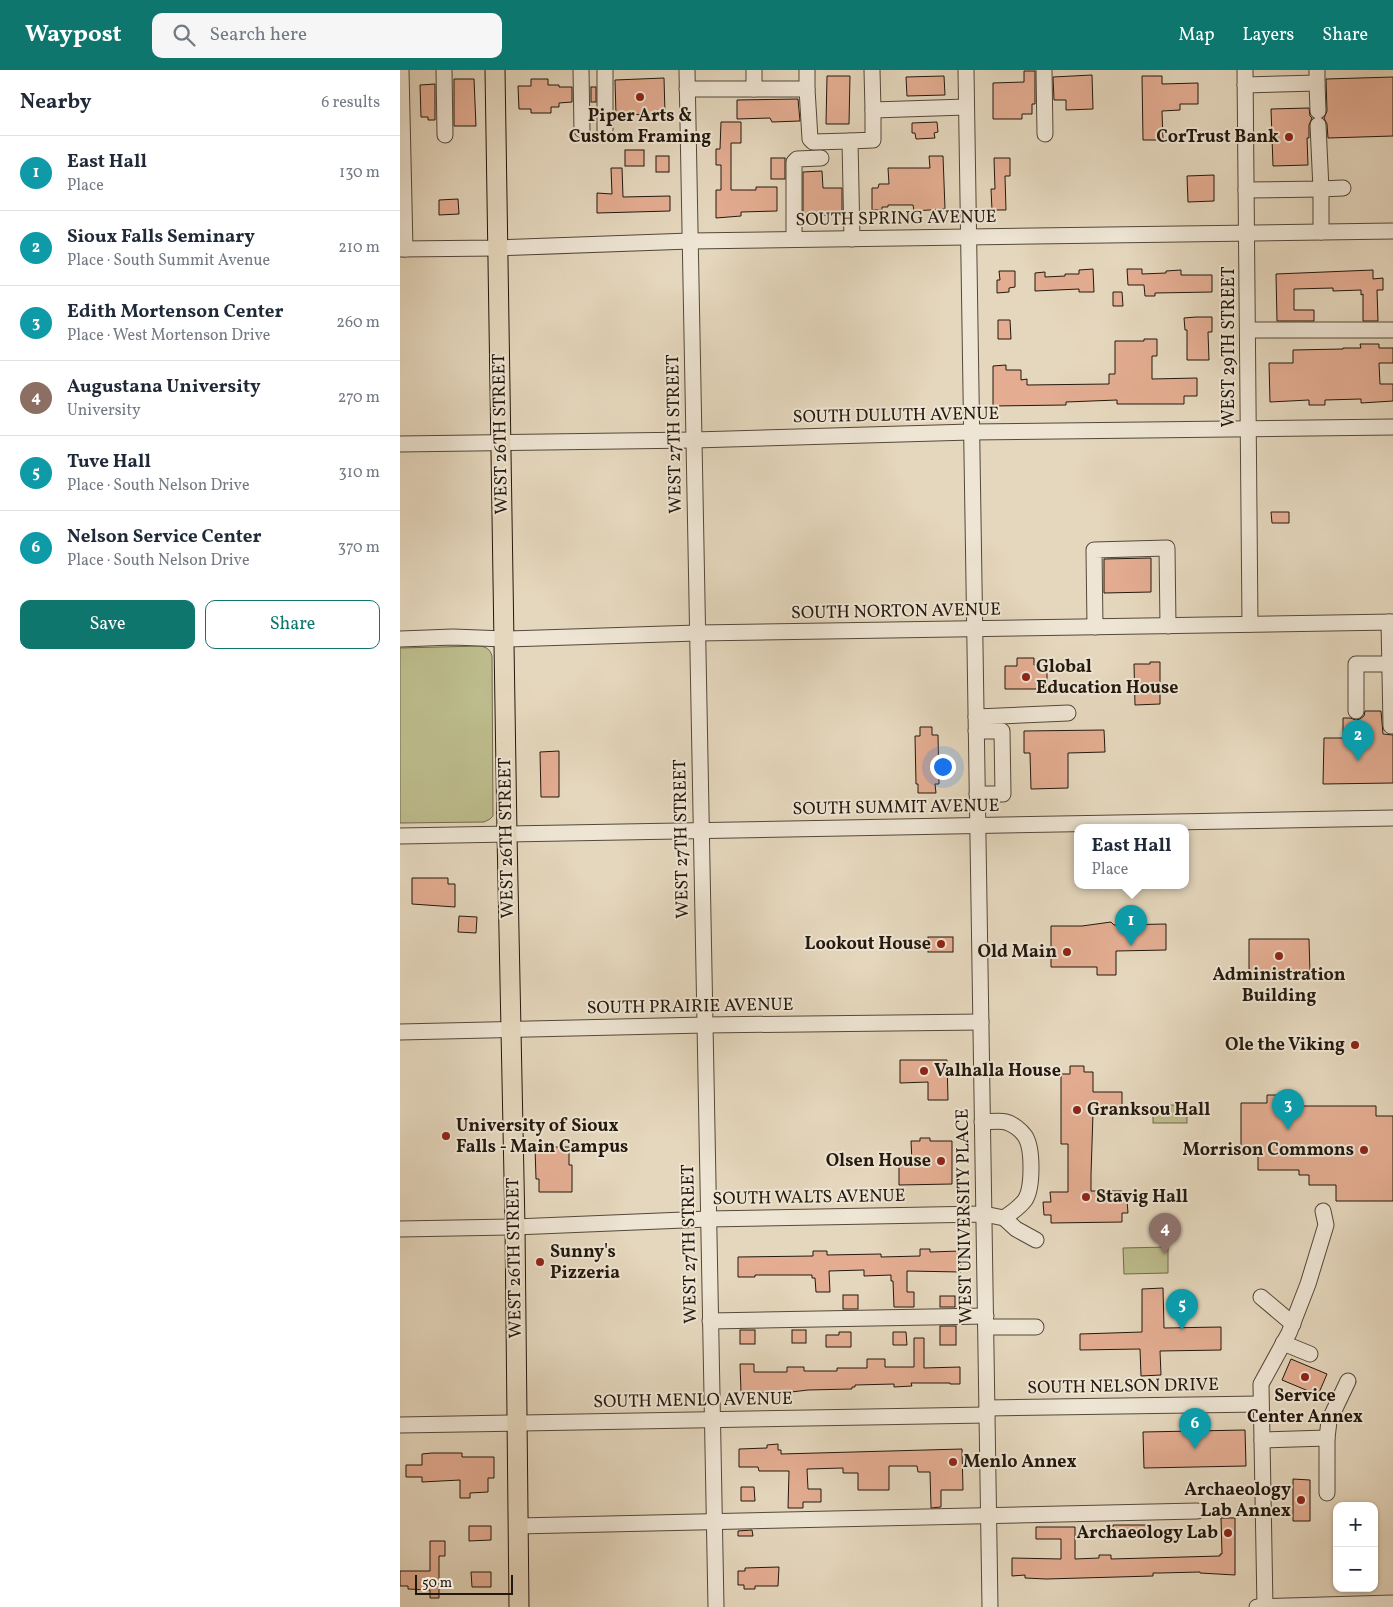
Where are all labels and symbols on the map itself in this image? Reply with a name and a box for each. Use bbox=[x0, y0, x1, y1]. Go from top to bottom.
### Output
marker: Piper Arts & Custom Framing bbox=[634, 91, 646, 103]
place label: Piper Arts & Custom Framing bbox=[569, 104, 711, 150]
place label: CorTrust Bank bbox=[1156, 125, 1279, 150]
marker: CorTrust Bank bbox=[1283, 131, 1295, 143]
street label: SOUTH SPRING AVENUE bbox=[795, 205, 997, 233]
street label: WEST 29TH STREET bbox=[1217, 266, 1242, 428]
street label: WEST 26TH STREET bbox=[487, 353, 515, 515]
street label: WEST 27TH STREET bbox=[661, 354, 689, 514]
street label: SOUTH DULUTH AVENUE bbox=[792, 402, 1000, 430]
street label: SOUTH NORTON AVENUE bbox=[791, 598, 1001, 626]
place label: Global Education House bbox=[1036, 655, 1179, 701]
marker: Global Education House bbox=[1020, 671, 1032, 683]
pin: 2 bbox=[1342, 720, 1374, 761]
your location bbox=[930, 754, 956, 780]
street label: WEST 26TH STREET bbox=[493, 757, 521, 919]
street label: WEST 27TH STREET bbox=[668, 759, 696, 919]
street label: SOUTH SUMMIT AVENUE bbox=[792, 794, 1000, 822]
pin: 1 bbox=[1115, 905, 1147, 946]
place label: Lookout House bbox=[805, 932, 931, 957]
marker: Lookout House bbox=[935, 938, 947, 950]
place label: Old Main bbox=[977, 940, 1057, 965]
marker: Old Main bbox=[1061, 946, 1073, 958]
marker: Administration Building bbox=[1273, 950, 1285, 962]
place label: Administration Building bbox=[1212, 963, 1346, 1009]
street label: SOUTH PRAIRIE AVENUE bbox=[586, 993, 794, 1021]
place label: Ole the Viking bbox=[1225, 1033, 1345, 1058]
marker: Ole the Viking bbox=[1349, 1039, 1361, 1051]
place label: Valhalla House bbox=[934, 1059, 1061, 1084]
marker: Valhalla House bbox=[918, 1065, 930, 1077]
pin: 3 bbox=[1272, 1089, 1304, 1130]
place label: Granksou Hall bbox=[1087, 1098, 1210, 1123]
marker: Granksou Hall bbox=[1071, 1104, 1083, 1116]
street label: WEST UNIVERSITY PLACE bbox=[951, 1108, 979, 1324]
place label: University of Sioux Falls - Main Campus bbox=[456, 1114, 628, 1160]
marker: University of Sioux Falls - Main Campus bbox=[440, 1130, 452, 1142]
place label: Morrison Commons bbox=[1183, 1138, 1354, 1163]
marker: Morrison Commons bbox=[1358, 1144, 1370, 1156]
place label: Olsen House bbox=[826, 1149, 931, 1174]
marker: Olsen House bbox=[935, 1155, 947, 1167]
street label: WEST 27TH STREET bbox=[676, 1164, 704, 1324]
street label: WEST 26TH STREET bbox=[501, 1177, 529, 1339]
street label: SOUTH WALTS AVENUE bbox=[712, 1184, 906, 1212]
place label: Stavig Hall bbox=[1096, 1185, 1188, 1210]
marker: Stavig Hall bbox=[1080, 1191, 1092, 1203]
pin: 4 bbox=[1149, 1213, 1181, 1254]
place label: Sunny's Pizzeria bbox=[550, 1240, 620, 1286]
marker: Sunny's Pizzeria bbox=[534, 1256, 546, 1268]
pin: 5 bbox=[1166, 1289, 1198, 1330]
marker: Service Center Annex bbox=[1299, 1371, 1311, 1383]
street label: SOUTH NELSON DRIVE bbox=[1027, 1373, 1219, 1401]
place label: Service Center Annex bbox=[1247, 1384, 1363, 1430]
street label: SOUTH MENLO AVENUE bbox=[593, 1387, 793, 1415]
pin: 6 bbox=[1179, 1408, 1211, 1449]
place label: Menlo Annex bbox=[963, 1450, 1077, 1475]
marker: Menlo Annex bbox=[947, 1456, 959, 1468]
place label: Archaeology Lab Annex bbox=[1184, 1478, 1291, 1524]
marker: Archaeology Lab Annex bbox=[1295, 1494, 1307, 1506]
place label: Archaeology Lab bbox=[1076, 1521, 1218, 1546]
marker: Archaeology Lab bbox=[1222, 1527, 1234, 1539]
scale bar bbox=[415, 1572, 512, 1595]

